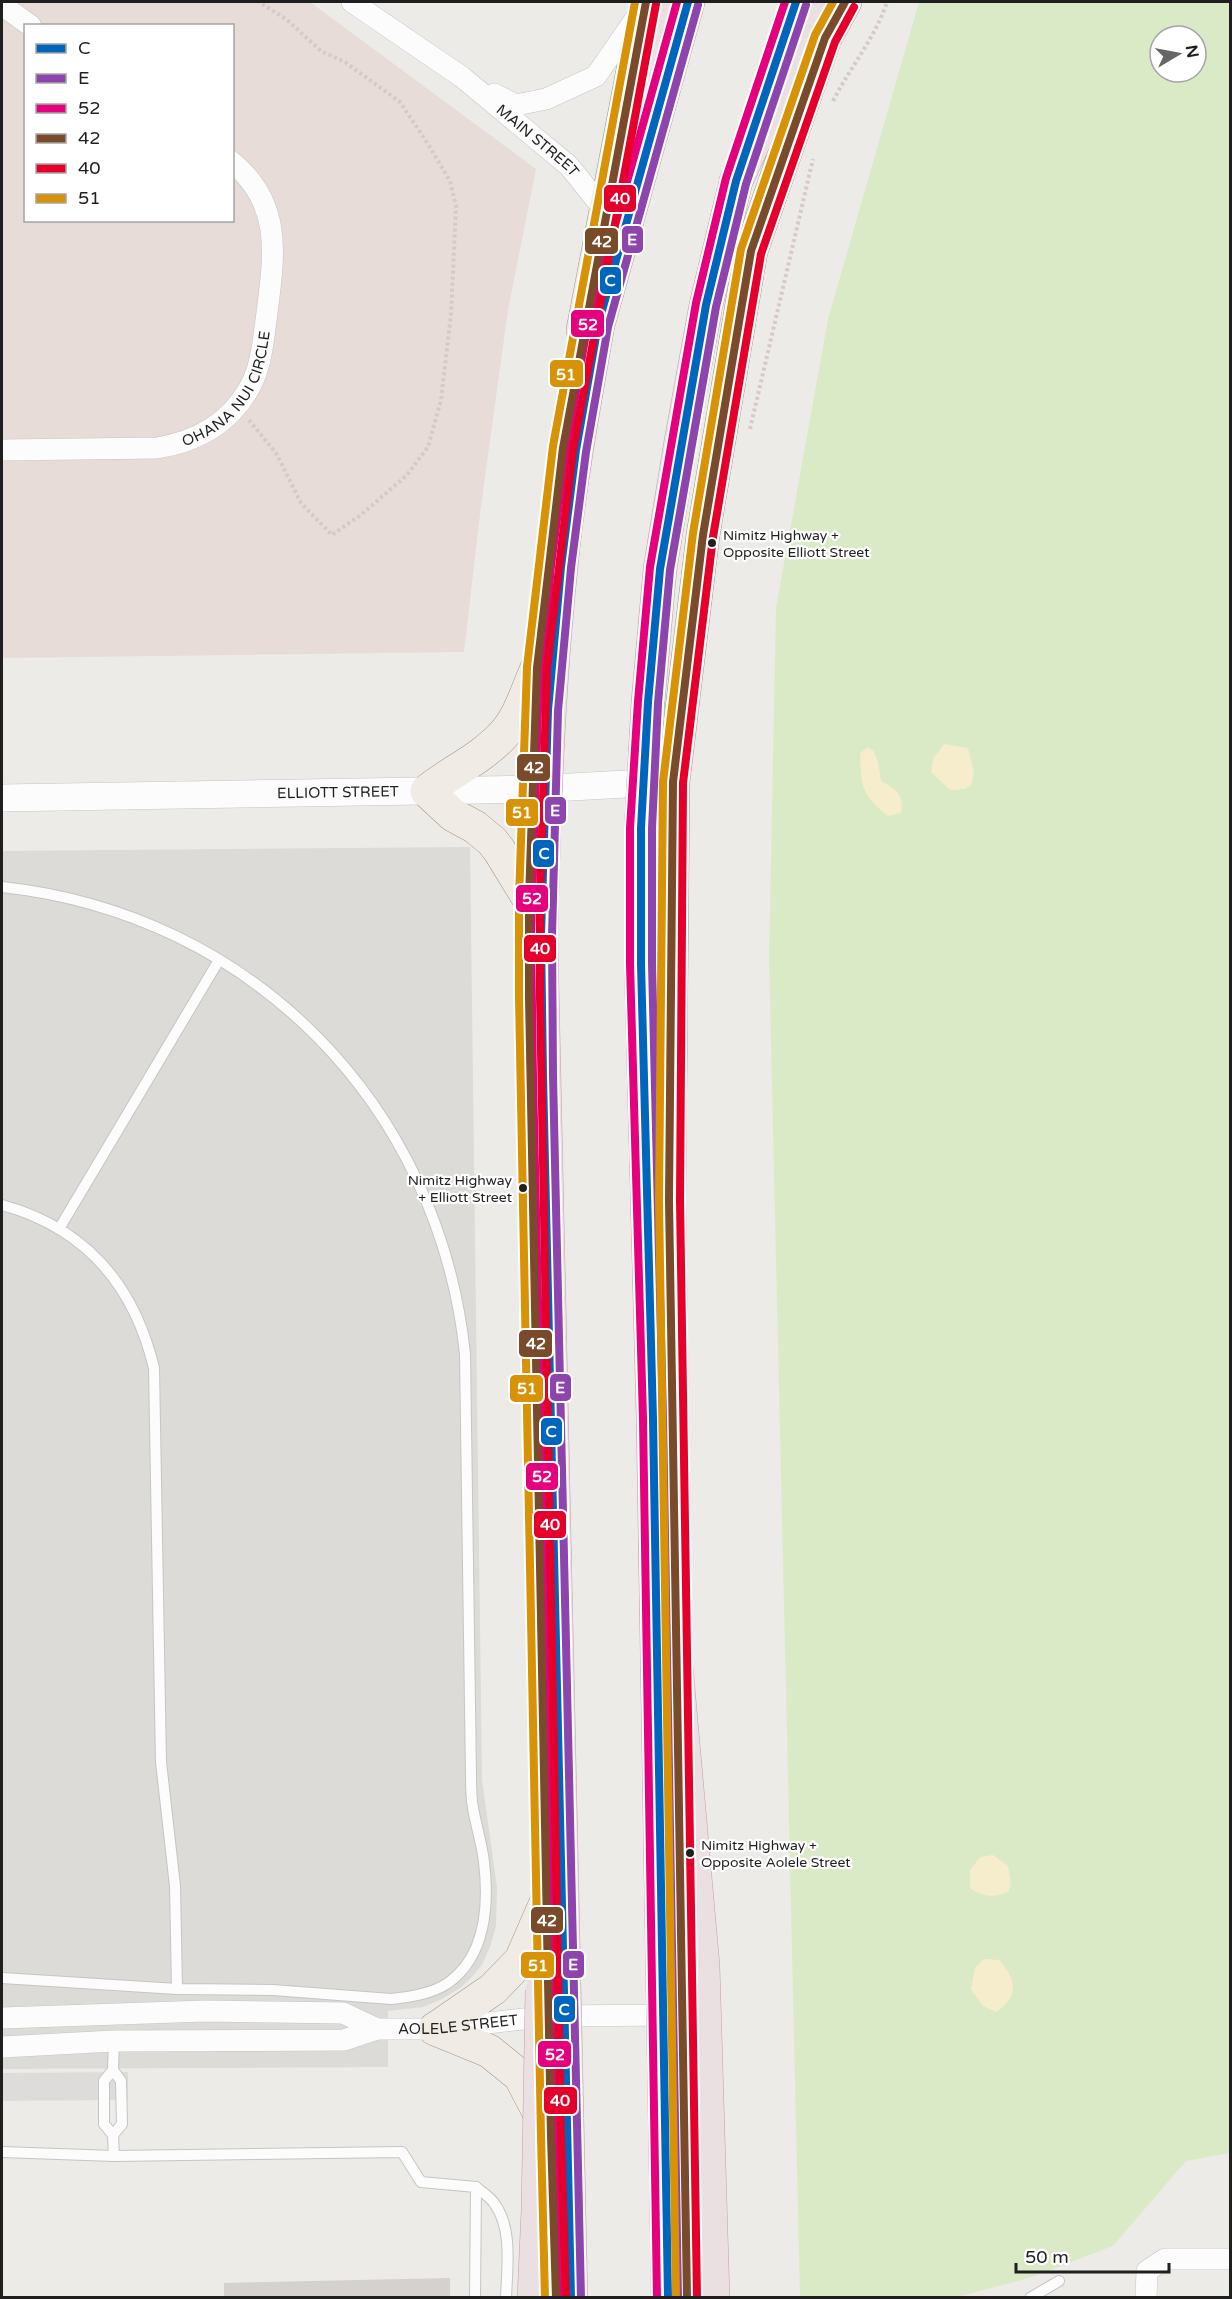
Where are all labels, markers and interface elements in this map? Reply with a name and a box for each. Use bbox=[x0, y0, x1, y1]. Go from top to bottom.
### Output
legend bbox=[24, 24, 234, 222]
north arrow bbox=[1148, 24, 1208, 84]
text: C bbox=[78, 37, 91, 59]
text: N bbox=[1181, 44, 1203, 60]
text: E bbox=[78, 67, 89, 89]
text: 52 bbox=[78, 97, 101, 119]
street label: MAIN STREET bbox=[493, 100, 583, 180]
text: 42 bbox=[78, 127, 101, 149]
text: 40 bbox=[78, 157, 101, 179]
line badge: 40 bbox=[603, 184, 637, 213]
text: 51 bbox=[78, 187, 101, 209]
text: 40 bbox=[610, 189, 630, 209]
line badge: E bbox=[621, 225, 644, 254]
line badge: 42 bbox=[584, 227, 619, 255]
text: E bbox=[627, 230, 637, 250]
text: 42 bbox=[592, 232, 612, 252]
line badge: C bbox=[599, 266, 622, 295]
text: C bbox=[604, 271, 616, 291]
line badge: 52 bbox=[570, 309, 605, 338]
text: 52 bbox=[578, 315, 598, 335]
street label: OHANA NUI CIRCLE bbox=[179, 330, 274, 450]
line badge: 51 bbox=[549, 359, 584, 388]
text: 51 bbox=[556, 365, 576, 385]
place label: Nimitz Highway + Opposite Elliott Street bbox=[723, 527, 870, 561]
marker: Nimitz Highway + Opposite Elliott Street bbox=[706, 537, 718, 549]
line badge: 42 bbox=[516, 753, 551, 782]
text: 42 bbox=[524, 758, 544, 778]
street label: ELLIOTT STREET bbox=[277, 782, 399, 802]
line badge: E bbox=[544, 796, 567, 825]
line badge: 51 bbox=[505, 798, 539, 827]
text: E bbox=[550, 801, 560, 821]
text: 51 bbox=[512, 803, 532, 823]
line badge: C bbox=[532, 839, 555, 868]
text: C bbox=[538, 844, 550, 864]
line badge: 52 bbox=[515, 884, 549, 913]
text: 52 bbox=[522, 889, 542, 909]
line badge: 40 bbox=[523, 934, 557, 963]
text: 40 bbox=[530, 939, 550, 959]
place label: Nimitz Highway + Elliott Street bbox=[408, 1172, 513, 1206]
marker: Nimitz Highway + Elliott Street bbox=[517, 1182, 529, 1194]
line badge: 42 bbox=[518, 1329, 553, 1358]
text: 42 bbox=[526, 1334, 546, 1354]
line badge: E bbox=[549, 1373, 572, 1402]
line badge: 51 bbox=[509, 1374, 544, 1403]
text: E bbox=[555, 1378, 565, 1398]
text: 51 bbox=[517, 1379, 537, 1399]
line badge: C bbox=[540, 1417, 563, 1446]
text: C bbox=[545, 1422, 557, 1442]
line badge: 52 bbox=[525, 1462, 559, 1491]
text: 52 bbox=[532, 1467, 552, 1487]
line badge: 40 bbox=[533, 1510, 567, 1539]
text: 40 bbox=[540, 1515, 560, 1535]
place label: Nimitz Highway + Opposite Aolele Street bbox=[701, 1837, 851, 1871]
marker: Nimitz Highway + Opposite Aolele Street bbox=[684, 1847, 696, 1859]
line badge: 42 bbox=[530, 1906, 564, 1934]
text: 42 bbox=[537, 1911, 557, 1931]
line badge: E bbox=[562, 1950, 585, 1979]
line badge: 51 bbox=[520, 1951, 555, 1979]
text: E bbox=[568, 1955, 578, 1975]
text: 51 bbox=[528, 1956, 548, 1976]
line badge: C bbox=[553, 1995, 576, 2023]
text: C bbox=[558, 2000, 570, 2020]
street label: AOLELE STREET bbox=[398, 2011, 519, 2038]
line badge: 52 bbox=[537, 2040, 572, 2068]
text: 52 bbox=[545, 2045, 565, 2065]
line badge: 40 bbox=[543, 2086, 578, 2115]
text: 40 bbox=[550, 2091, 570, 2111]
scale bar bbox=[1016, 2236, 1169, 2274]
text: 50 m bbox=[1025, 2246, 1069, 2268]

